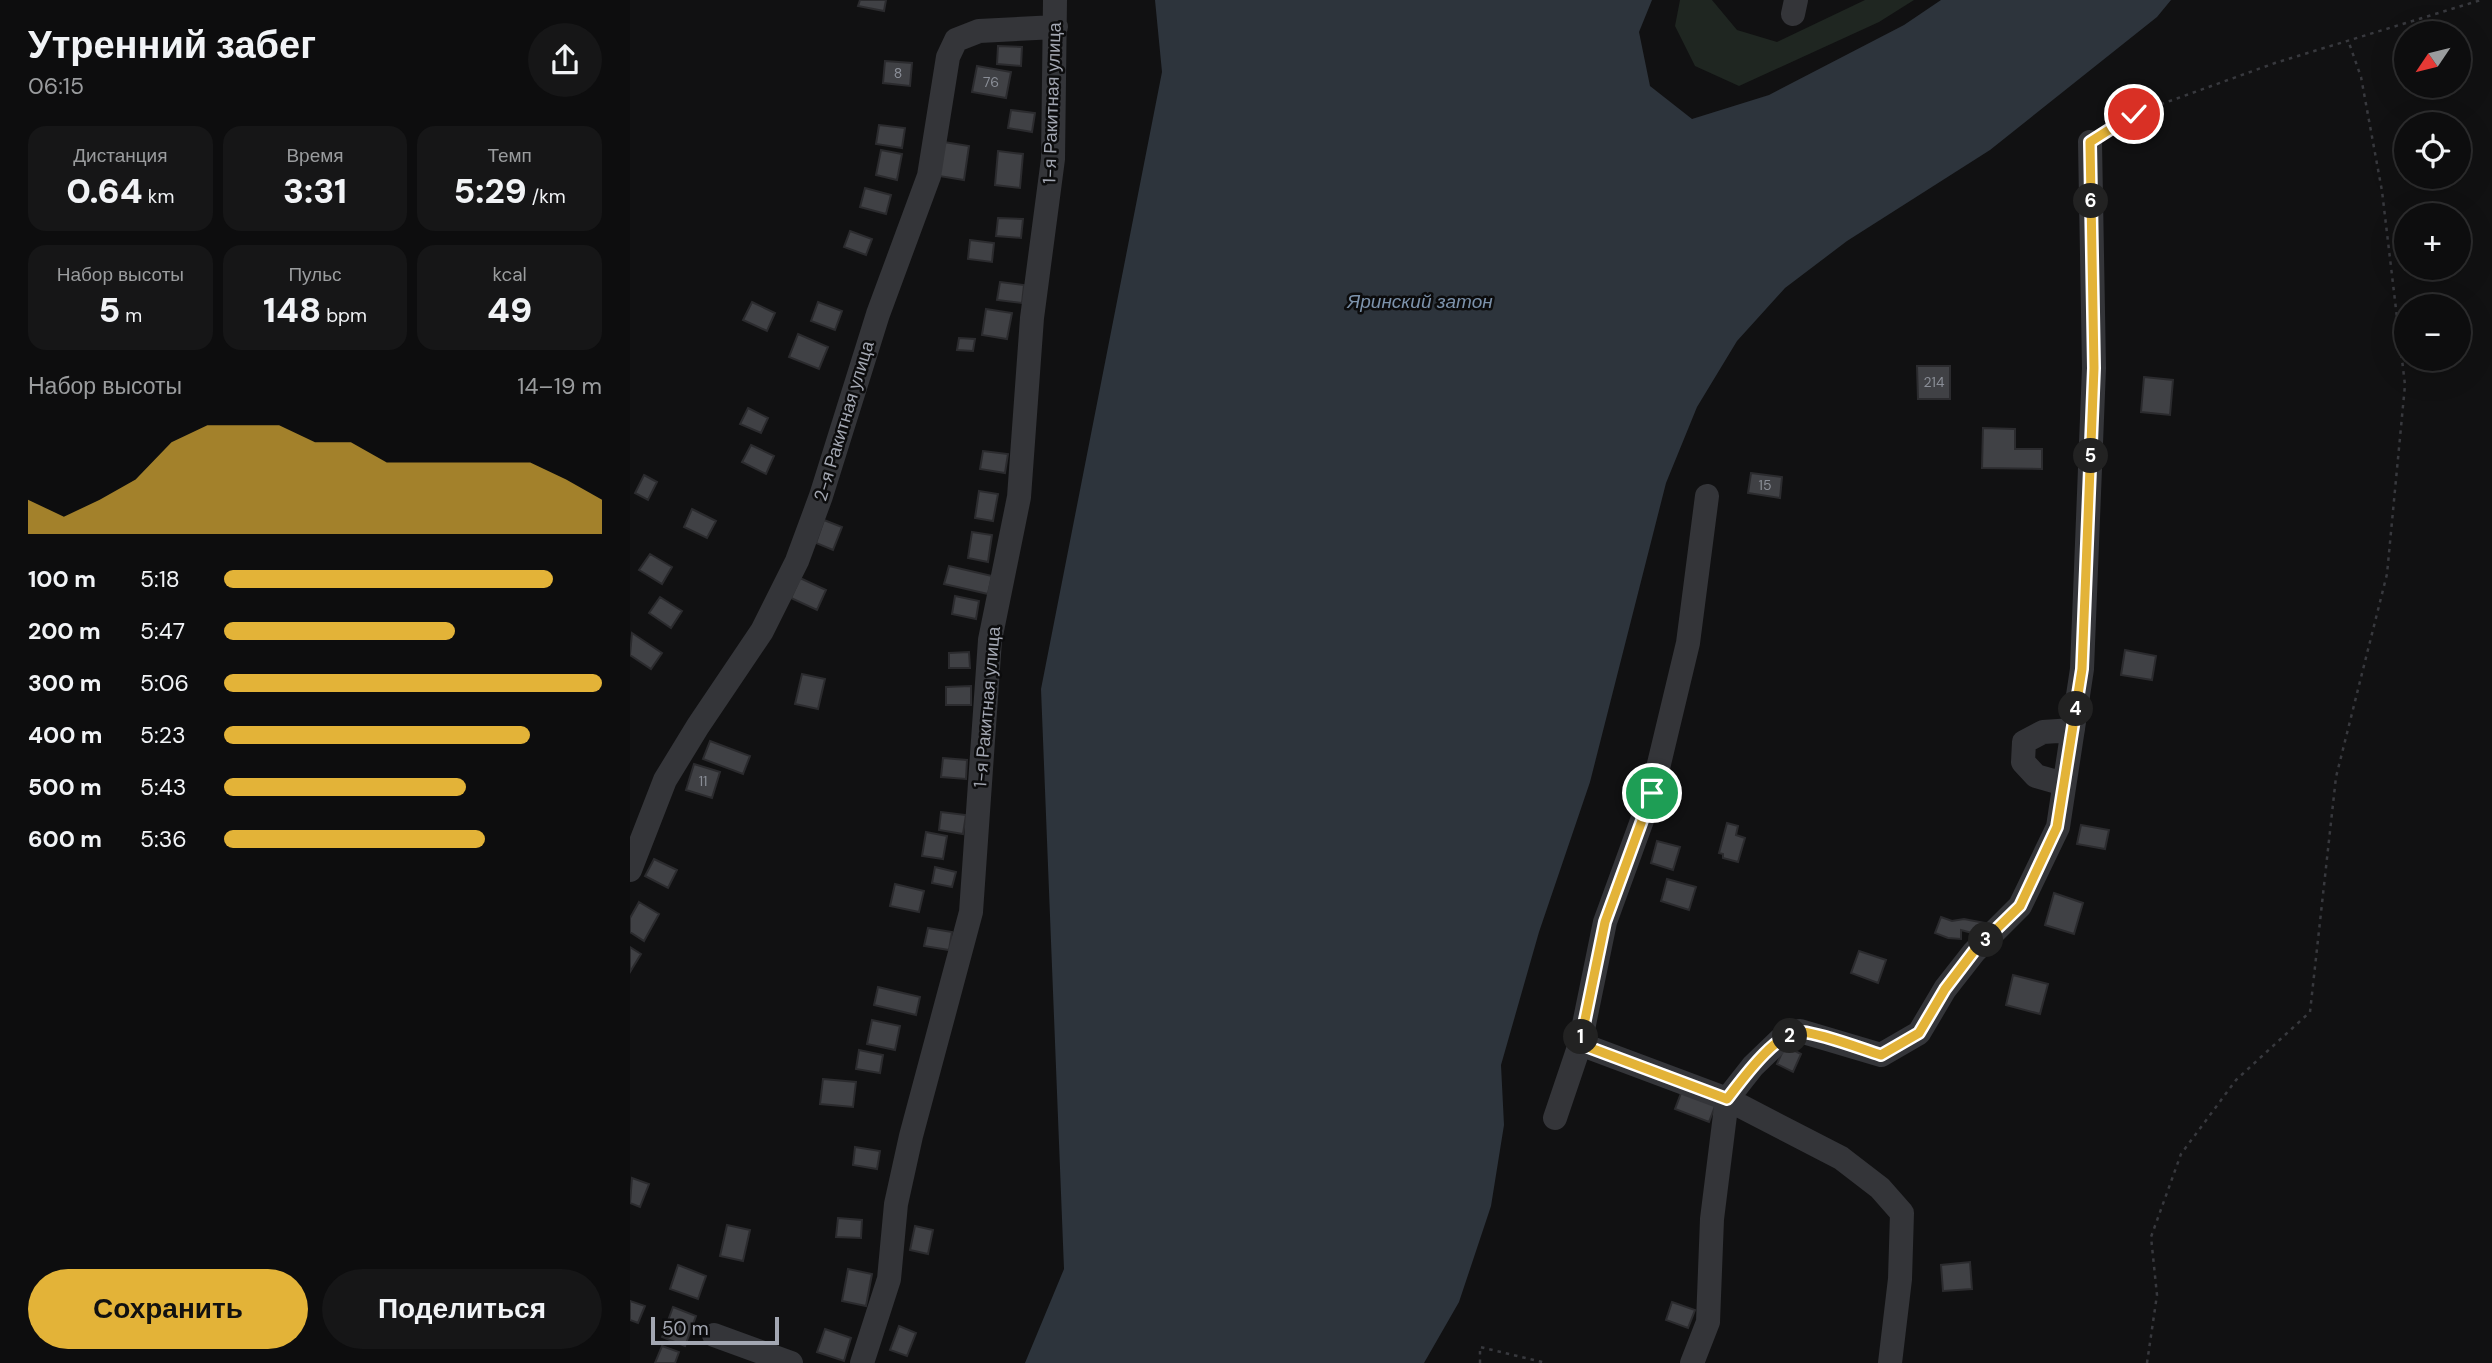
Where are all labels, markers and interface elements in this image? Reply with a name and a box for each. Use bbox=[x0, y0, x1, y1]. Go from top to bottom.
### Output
text: Утренний забег bbox=[28, 20, 316, 70]
street label: 1-я Ракитная улица bbox=[1037, 21, 1067, 184]
north arrow bbox=[2394, 21, 2471, 98]
map controls bbox=[2394, 21, 2471, 371]
button: share bbox=[528, 23, 602, 97]
house number: 8 bbox=[894, 64, 902, 82]
text: 06:15 bbox=[28, 71, 84, 101]
house number: 76 bbox=[983, 73, 999, 91]
pin bbox=[2104, 84, 2164, 144]
icon: check bbox=[2115, 95, 2153, 133]
button: locate bbox=[2394, 112, 2471, 189]
text: Дистанция bbox=[73, 143, 167, 168]
text: Время bbox=[286, 143, 344, 168]
text: Темп bbox=[487, 143, 532, 168]
text: 0.64 bbox=[66, 168, 143, 214]
text: 3:31 bbox=[283, 168, 347, 214]
text: 5:29 bbox=[454, 168, 527, 214]
text: km bbox=[143, 184, 174, 209]
text: /km bbox=[527, 184, 566, 209]
pin: 6 bbox=[2074, 184, 2108, 218]
text: 6 bbox=[2084, 188, 2097, 213]
button: + bbox=[2394, 203, 2471, 280]
text: Набор высоты bbox=[57, 262, 184, 287]
text: Пульс bbox=[288, 262, 342, 287]
text: kcal bbox=[492, 262, 527, 287]
text: 5 bbox=[98, 287, 120, 333]
text: 148 bbox=[263, 287, 321, 333]
text: 49 bbox=[487, 287, 532, 333]
water label: Яринский затон bbox=[1346, 289, 1493, 314]
button: − bbox=[2394, 294, 2471, 371]
text: m bbox=[120, 303, 142, 328]
text: bpm bbox=[321, 303, 367, 328]
street label: 2-я Ракитная улица bbox=[808, 337, 880, 504]
text: Набор высоты bbox=[28, 371, 182, 401]
text: 14–19 m bbox=[517, 371, 602, 401]
house number: 214 bbox=[1924, 373, 1945, 391]
pin: 5 bbox=[2074, 438, 2108, 474]
text: 5 bbox=[2085, 443, 2096, 468]
house number: 15 bbox=[1759, 476, 1771, 494]
text: 100 m bbox=[28, 564, 96, 594]
text: 5:18 bbox=[140, 564, 180, 594]
text: 200 m bbox=[28, 616, 101, 646]
text: 5:47 bbox=[140, 616, 185, 646]
street label: 1-я Ракитная улица bbox=[968, 625, 1006, 788]
text: 300 m bbox=[28, 668, 101, 698]
text: 5:06 bbox=[140, 668, 189, 698]
pin: 4 bbox=[2058, 692, 2094, 726]
text: 4 bbox=[2069, 696, 2082, 721]
text: 400 m bbox=[28, 720, 102, 750]
text: 5:23 bbox=[140, 720, 186, 750]
pin bbox=[1622, 763, 1682, 823]
text: 500 m bbox=[28, 772, 102, 802]
text: 5:43 bbox=[140, 772, 186, 802]
house number: 11 bbox=[699, 772, 707, 790]
icon: arrive bbox=[1633, 774, 1671, 812]
text: 600 m bbox=[28, 824, 102, 854]
text: 5:36 bbox=[140, 824, 187, 854]
pin: 3 bbox=[1968, 922, 2004, 958]
text: 3 bbox=[1980, 927, 1991, 952]
pin: 2 bbox=[1772, 1018, 1808, 1054]
pin: 1 bbox=[1564, 1020, 1598, 1054]
text: 2 bbox=[1784, 1023, 1795, 1048]
text: 1 bbox=[1577, 1024, 1584, 1049]
button: Сохранить bbox=[28, 1269, 308, 1349]
button: Поделиться bbox=[322, 1269, 602, 1349]
scale bar bbox=[651, 1314, 779, 1346]
text: 50 m bbox=[662, 1316, 709, 1341]

